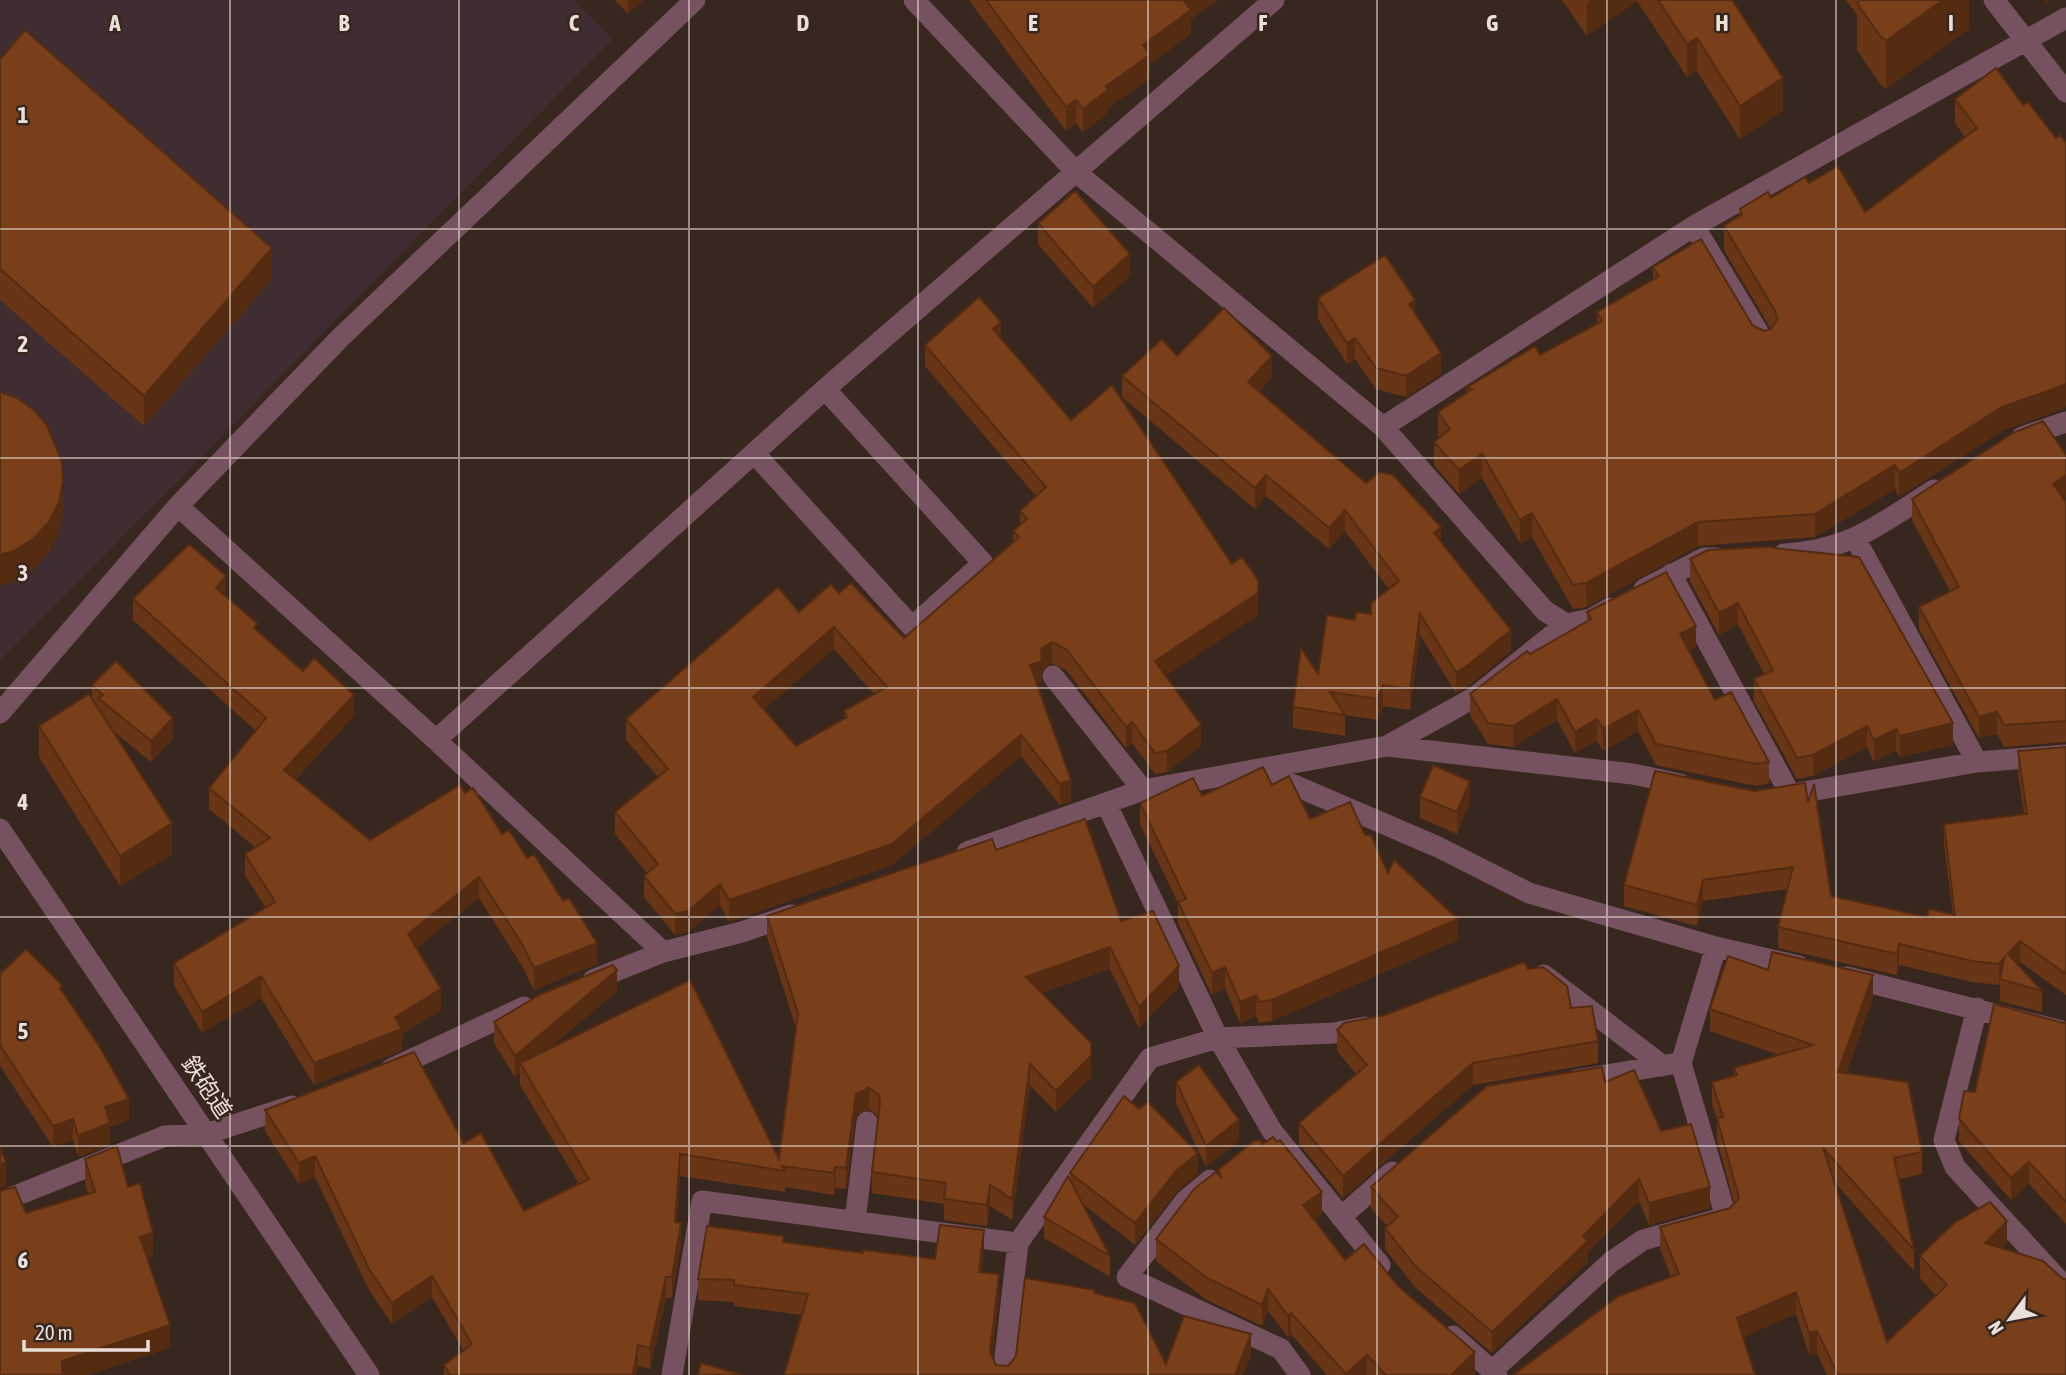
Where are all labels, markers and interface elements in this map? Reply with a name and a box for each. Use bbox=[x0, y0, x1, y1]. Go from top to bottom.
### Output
text: A bbox=[108, 10, 121, 36]
text: B bbox=[339, 10, 350, 36]
text: C bbox=[569, 10, 580, 36]
text: D bbox=[797, 10, 810, 36]
text: E bbox=[1028, 10, 1038, 36]
text: F bbox=[1258, 10, 1268, 36]
text: G bbox=[1486, 10, 1498, 36]
text: H bbox=[1715, 10, 1729, 36]
text: I bbox=[1948, 10, 1954, 36]
text: 1 bbox=[18, 102, 29, 128]
text: 2 bbox=[18, 331, 28, 357]
text: 3 bbox=[18, 560, 28, 586]
text: 4 bbox=[17, 789, 29, 815]
text: 5 bbox=[18, 1018, 29, 1044]
street label: 鉄砲道 bbox=[177, 1051, 237, 1123]
text: 6 bbox=[18, 1247, 29, 1273]
north arrow bbox=[1975, 1284, 2045, 1354]
scale bar bbox=[24, 1308, 149, 1352]
text: N bbox=[1983, 1317, 2008, 1339]
text: 20 m bbox=[35, 1320, 73, 1344]

